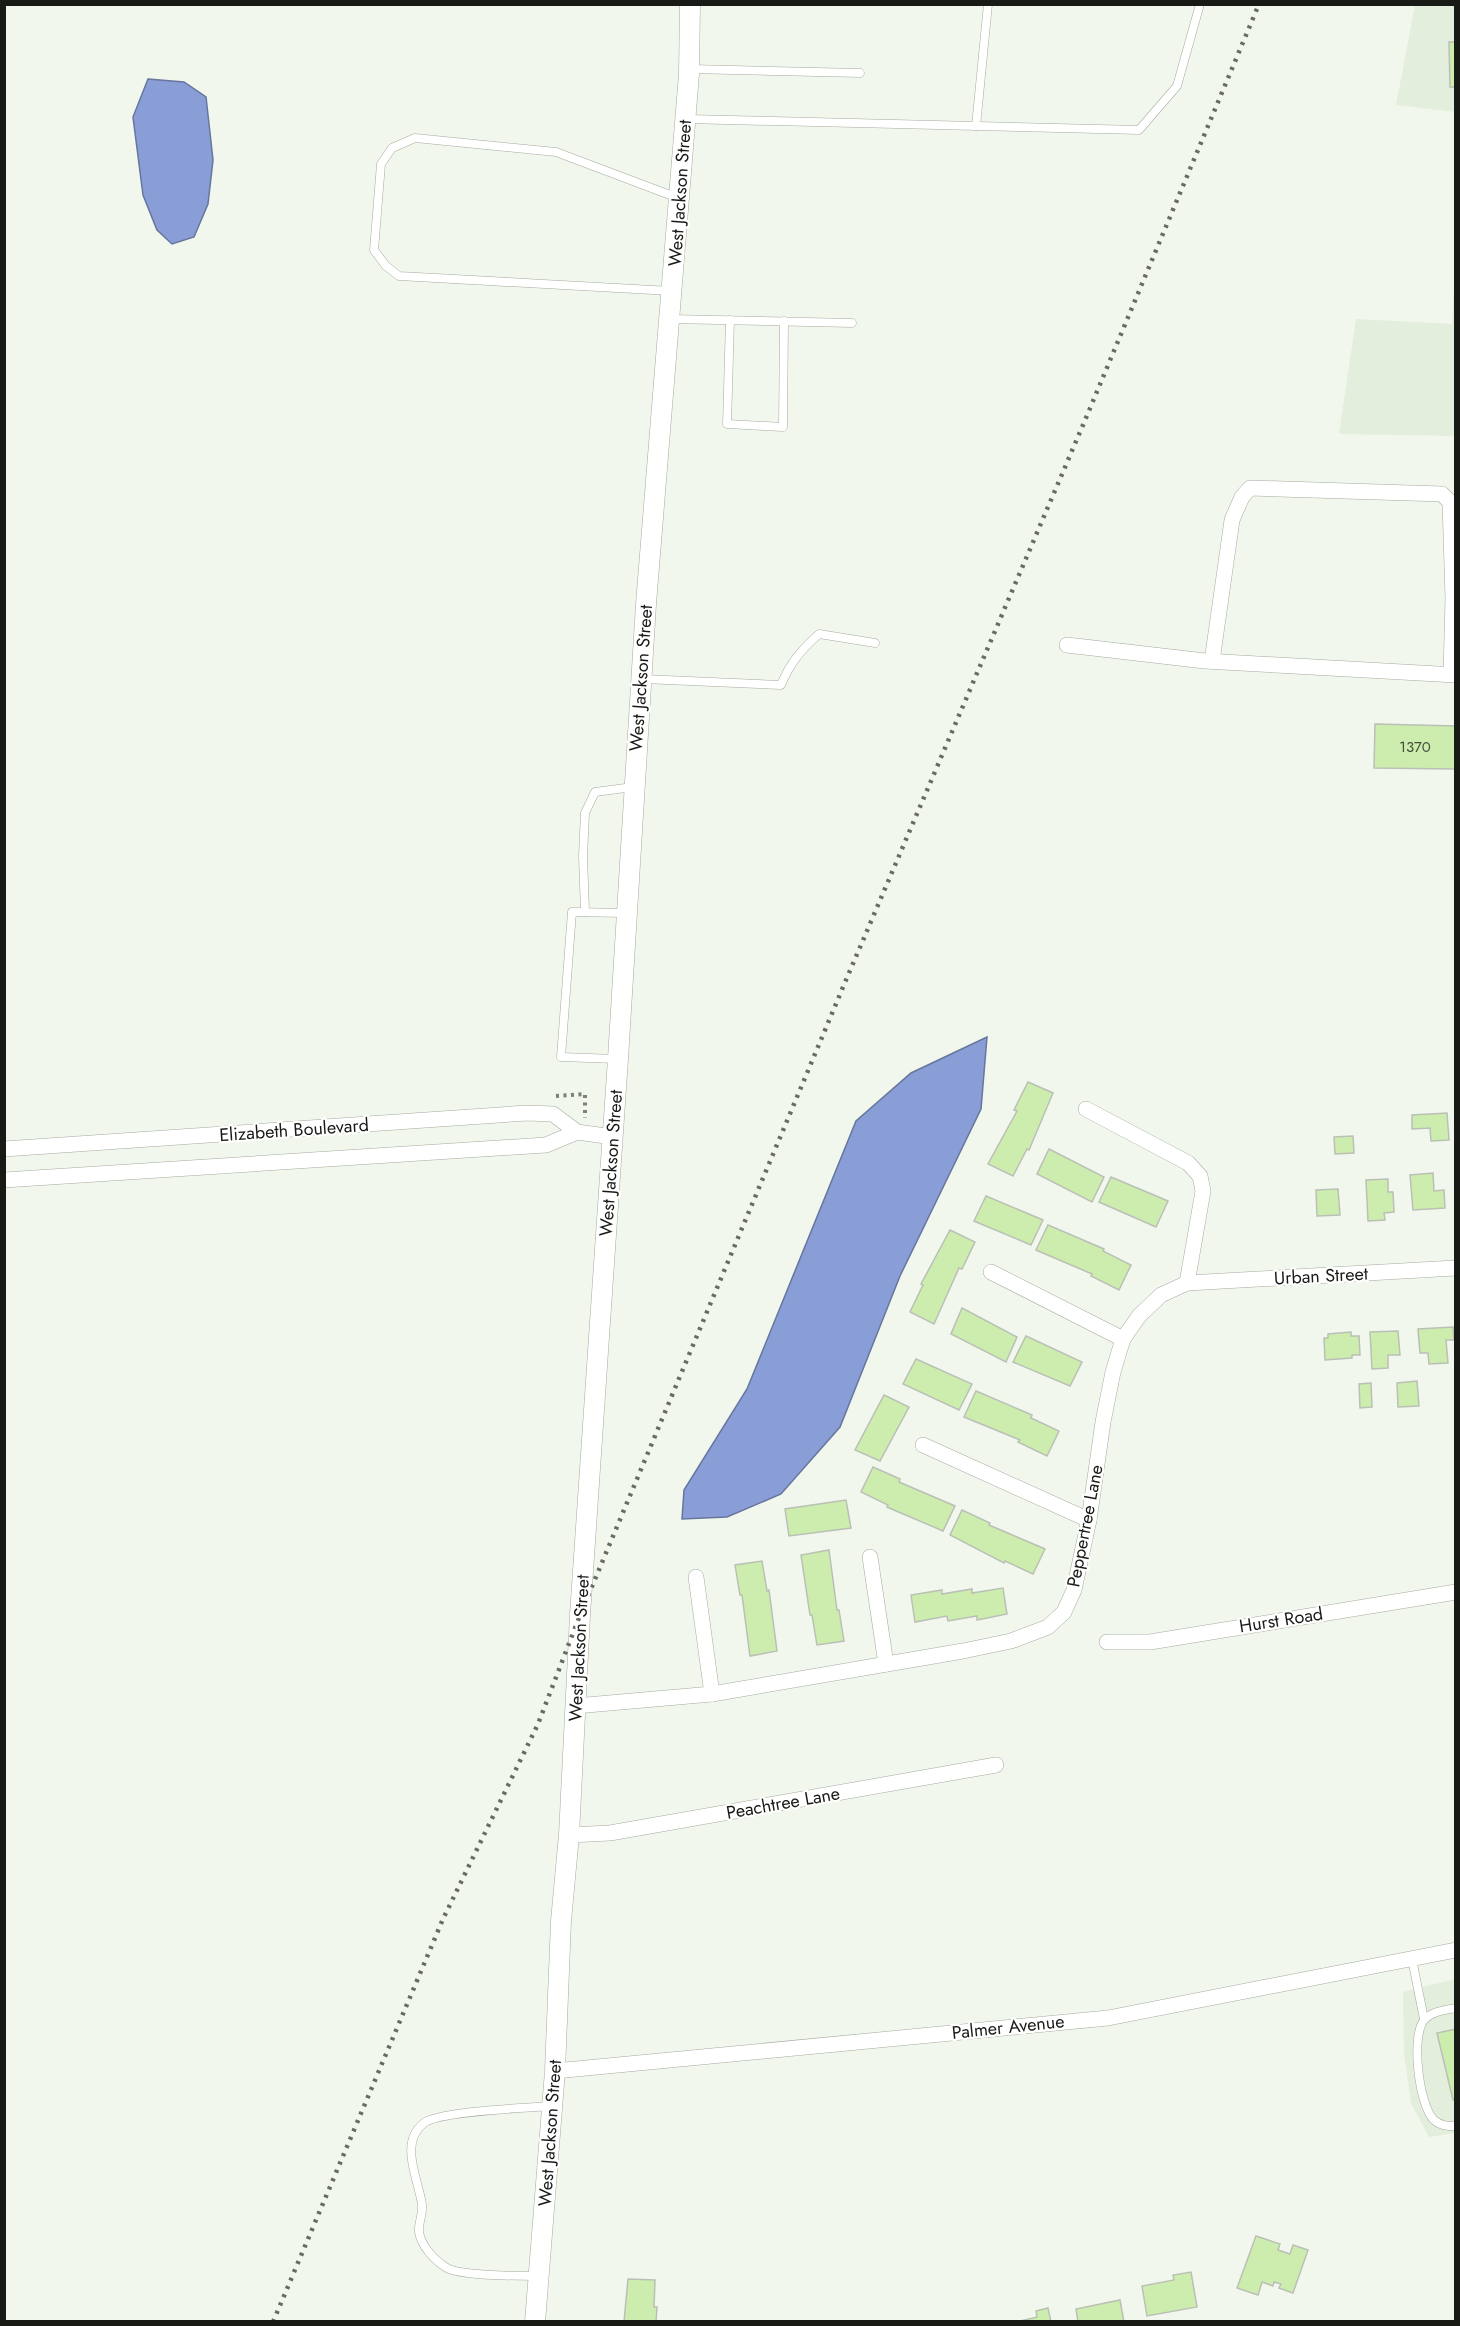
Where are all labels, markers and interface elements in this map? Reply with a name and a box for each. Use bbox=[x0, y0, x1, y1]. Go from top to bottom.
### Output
street label: West Jackson Street bbox=[662, 118, 698, 267]
street label: West Jackson Street bbox=[623, 603, 659, 752]
house number: 1370 bbox=[1399, 736, 1431, 758]
street label: West Jackson Street bbox=[593, 1088, 629, 1237]
street label: Elizabeth Boulevard bbox=[218, 1112, 370, 1148]
street label: Urban Street bbox=[1273, 1261, 1369, 1291]
street label: Peppertree Lane bbox=[1060, 1463, 1110, 1589]
street label: West Jackson Street bbox=[562, 1573, 596, 1722]
street label: Hurst Road bbox=[1237, 1601, 1325, 1639]
street label: Peachtree Lane bbox=[724, 1780, 842, 1826]
street label: Palmer Avenue bbox=[950, 2008, 1066, 2046]
street label: West Jackson Street bbox=[532, 2058, 568, 2207]

